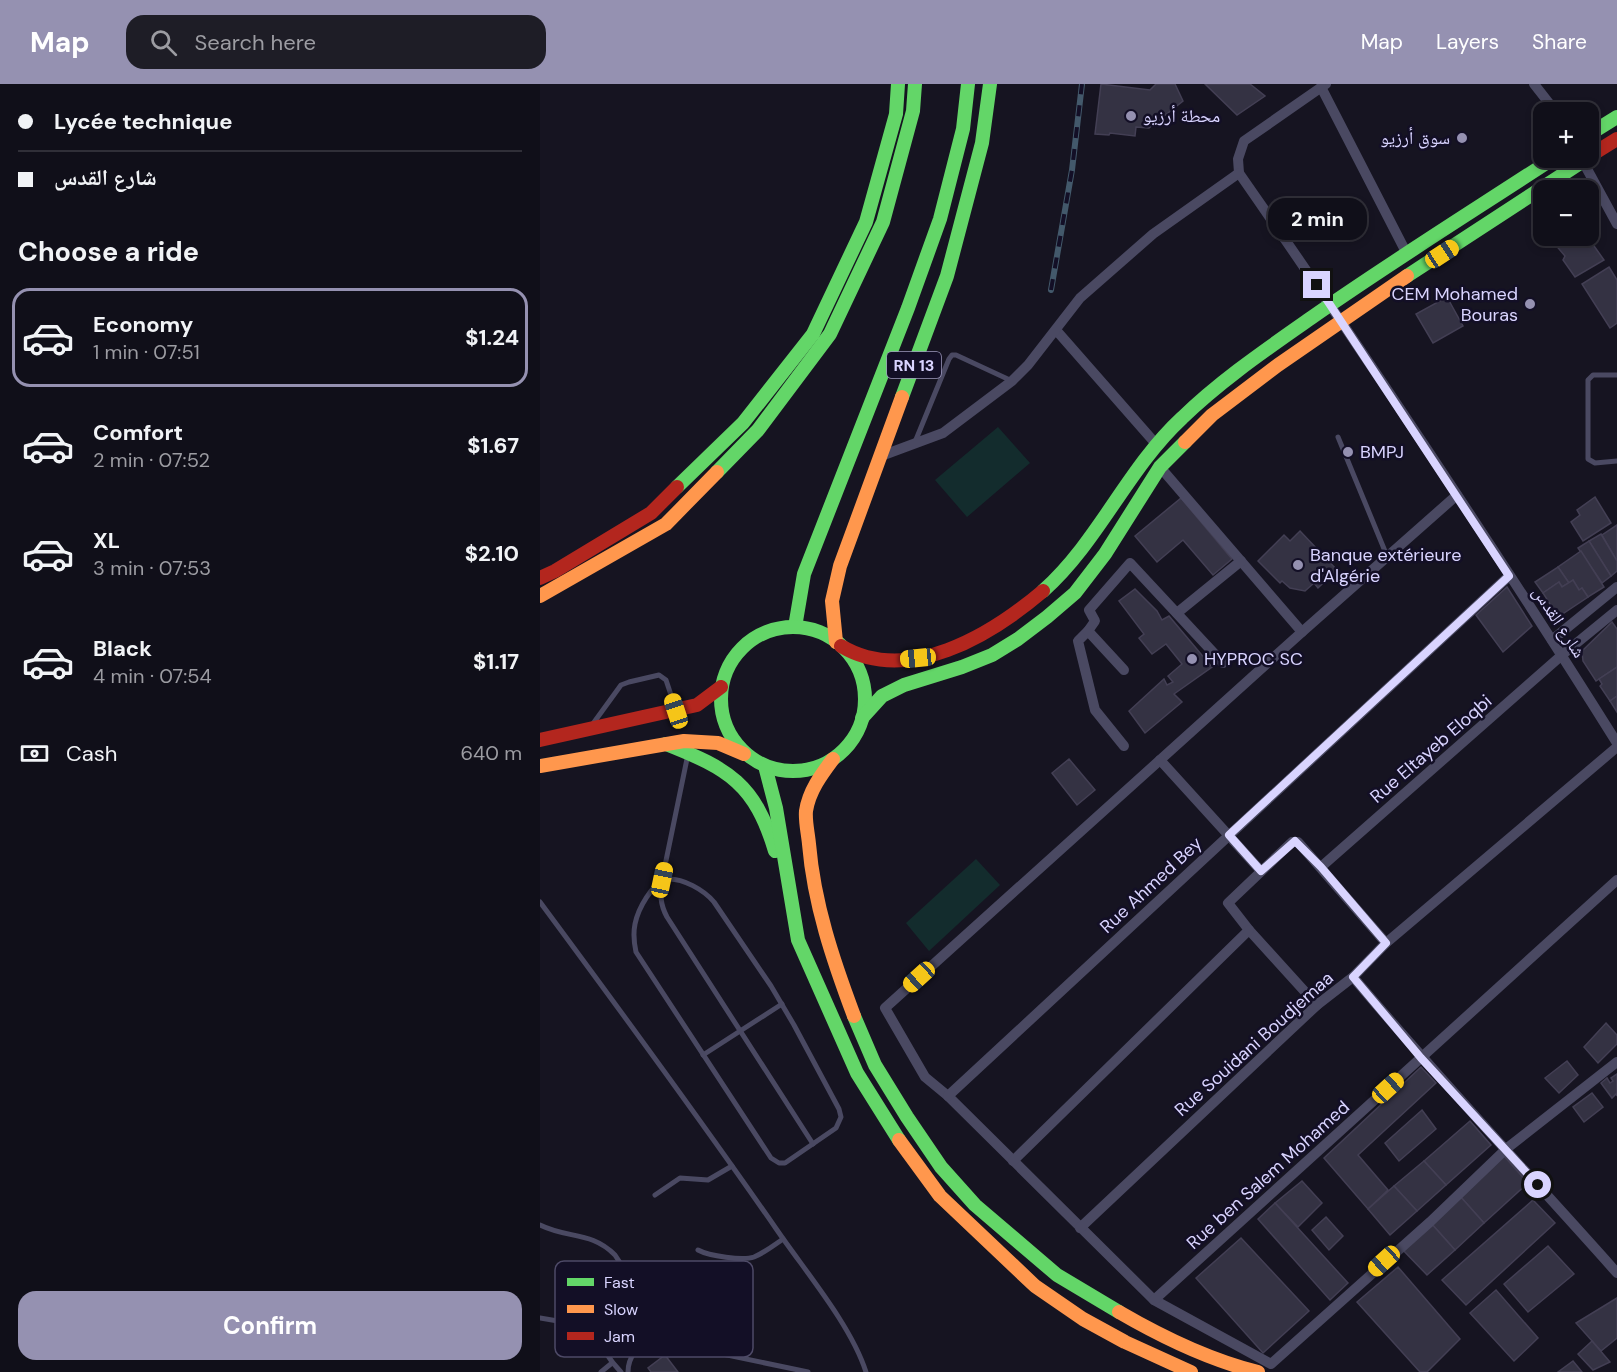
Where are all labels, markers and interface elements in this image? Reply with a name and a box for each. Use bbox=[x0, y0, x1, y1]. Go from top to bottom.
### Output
search box bbox=[126, 15, 546, 69]
text: Map bbox=[30, 24, 90, 61]
icon: search bbox=[147, 26, 180, 59]
text: Search here bbox=[195, 28, 316, 57]
text: Map bbox=[1361, 28, 1403, 56]
text: Layers bbox=[1436, 28, 1499, 56]
text: Share bbox=[1532, 28, 1587, 56]
map controls bbox=[1533, 102, 1599, 246]
button: + bbox=[1533, 102, 1599, 168]
place label: محطة أرزيو bbox=[1143, 104, 1220, 128]
text: Lycée technique bbox=[54, 107, 232, 136]
marker: محطة أرزيو bbox=[1124, 109, 1138, 123]
place label: سوق أرزيو bbox=[1381, 126, 1450, 150]
marker: سوق أرزيو bbox=[1455, 131, 1469, 145]
text: شارع القدس bbox=[54, 163, 157, 192]
button: − bbox=[1533, 180, 1599, 246]
callout: 2 min bbox=[1268, 198, 1366, 240]
text: 2 min bbox=[1291, 206, 1344, 232]
text: Choose a ride bbox=[18, 234, 199, 269]
car bbox=[1422, 237, 1462, 271]
route end bbox=[1303, 271, 1330, 298]
place label: CEM Mohamed Bouras bbox=[1391, 282, 1518, 327]
marker: CEM Mohamed Bouras bbox=[1523, 297, 1537, 311]
text: Economy bbox=[93, 310, 193, 339]
icon: car bbox=[21, 311, 75, 365]
text: $1.24 bbox=[465, 323, 519, 352]
text: 1 min · 07:51 bbox=[93, 339, 200, 365]
road number: RN 13 bbox=[887, 352, 941, 378]
text: Comfort bbox=[93, 418, 183, 447]
icon: car bbox=[21, 419, 75, 473]
text: $1.67 bbox=[467, 431, 519, 460]
place label: BMPJ bbox=[1360, 440, 1404, 464]
marker: BMPJ bbox=[1341, 445, 1355, 459]
text: 2 min · 07:52 bbox=[93, 447, 210, 473]
text: XL bbox=[93, 526, 120, 555]
icon: car bbox=[21, 527, 75, 581]
text: $2.10 bbox=[465, 539, 519, 568]
place label: Banque extérieure d'Algérie bbox=[1310, 543, 1461, 588]
text: 3 min · 07:53 bbox=[93, 555, 211, 581]
marker: Banque extérieure d'Algérie bbox=[1291, 558, 1305, 572]
street label: شارع القدس bbox=[1527, 582, 1591, 662]
text: Black bbox=[93, 634, 152, 663]
icon: car bbox=[21, 635, 75, 689]
text: $1.17 bbox=[473, 647, 519, 676]
car bbox=[899, 647, 937, 669]
place label: HYPROC SC bbox=[1204, 647, 1303, 671]
marker: HYPROC SC bbox=[1185, 652, 1199, 666]
text: 4 min · 07:54 bbox=[93, 663, 212, 689]
street label: Rue Eltayeb Eloqbi bbox=[1365, 689, 1497, 809]
car bbox=[662, 691, 690, 731]
icon: cash bbox=[18, 737, 51, 770]
text: Cash bbox=[66, 739, 117, 768]
text: 640 m bbox=[460, 740, 522, 766]
street label: Rue Ahmed Bey bbox=[1095, 831, 1207, 939]
car bbox=[649, 861, 675, 899]
car bbox=[900, 958, 938, 996]
street label: Rue Souidani Boudjemaa bbox=[1170, 966, 1338, 1122]
car bbox=[1369, 1069, 1407, 1107]
street label: Rue ben Salem Mohamed bbox=[1181, 1095, 1355, 1255]
route start bbox=[1524, 1171, 1551, 1198]
car bbox=[1365, 1242, 1403, 1280]
legend bbox=[555, 1261, 753, 1357]
text: Fast bbox=[604, 1272, 635, 1293]
button: Confirm bbox=[18, 1291, 522, 1360]
text: Slow bbox=[604, 1299, 638, 1320]
text: Jam bbox=[604, 1326, 635, 1347]

